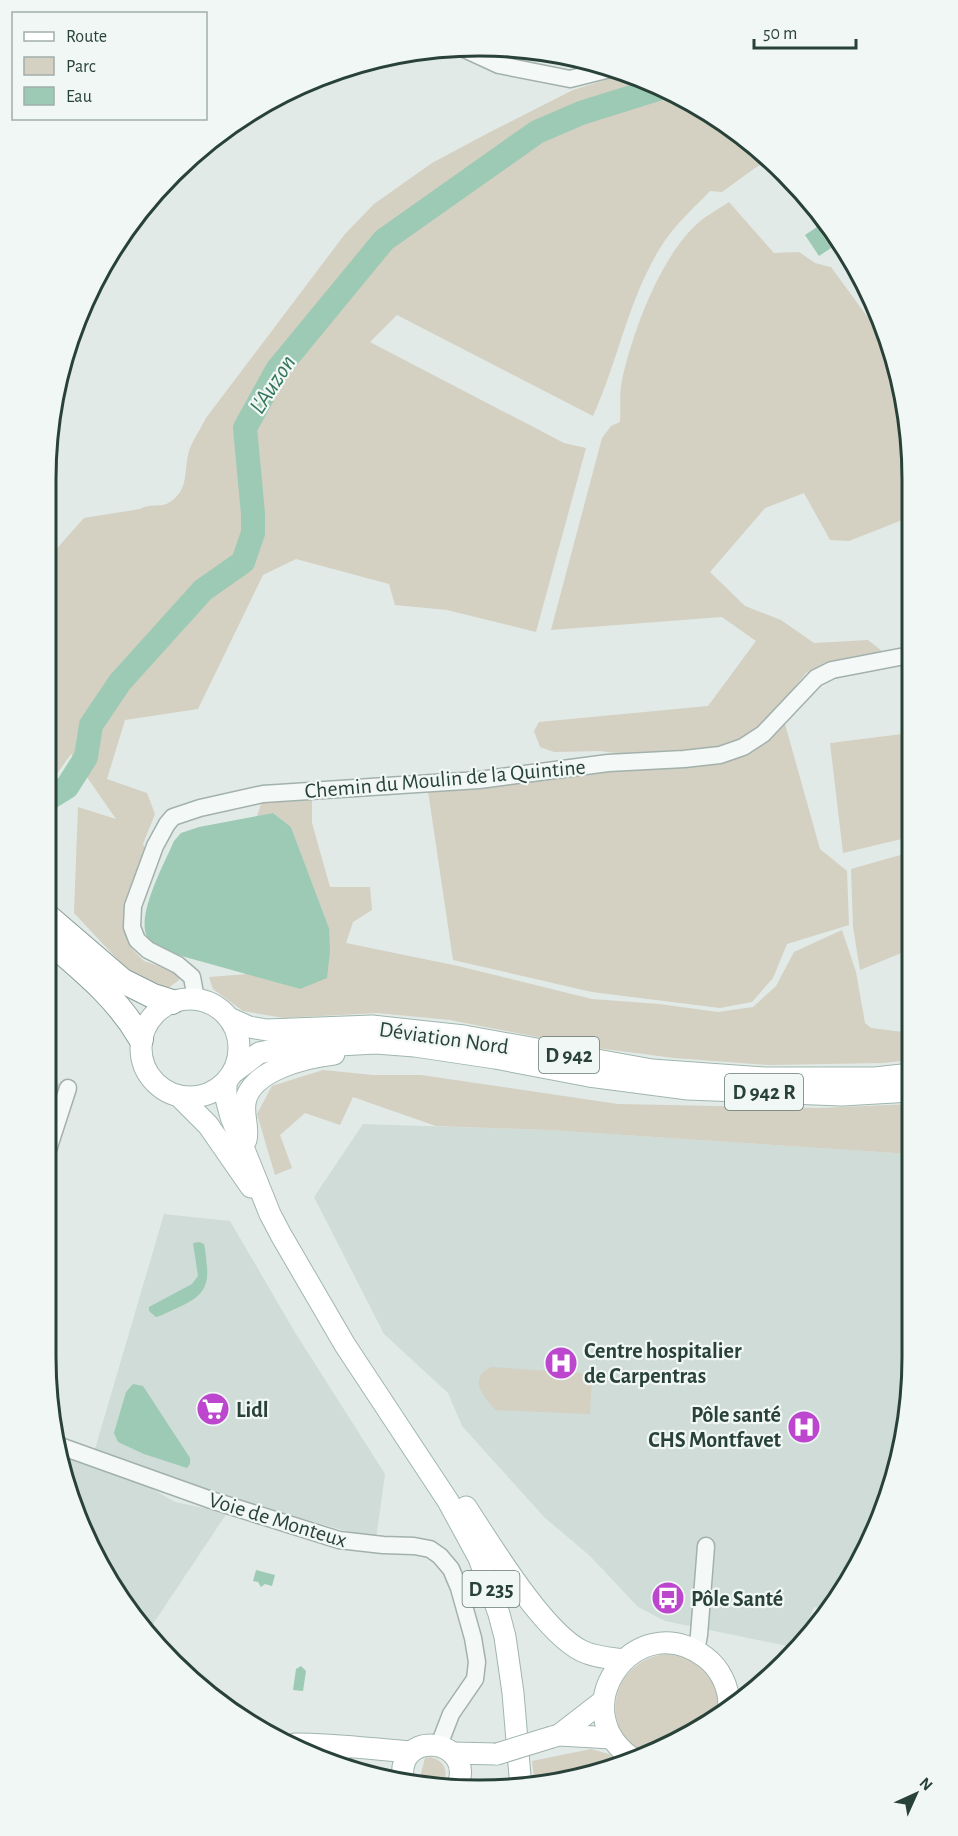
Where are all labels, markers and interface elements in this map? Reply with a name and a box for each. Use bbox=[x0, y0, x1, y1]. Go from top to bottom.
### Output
legend bbox=[12, 12, 207, 120]
scale bar bbox=[754, 12, 856, 50]
text: 50 m bbox=[763, 25, 797, 43]
text: Route bbox=[66, 28, 107, 46]
text: Parc bbox=[66, 58, 96, 76]
text: Eau bbox=[66, 88, 92, 106]
water label: L'Auzon bbox=[245, 351, 300, 418]
street label: Chemin du Moulin de la Quintine bbox=[304, 756, 587, 802]
street label: Déviation Nord bbox=[378, 1018, 510, 1058]
road number: D 942 bbox=[539, 1037, 599, 1073]
road number: D 942 R bbox=[725, 1074, 803, 1110]
place label: Centre hospitalier de Carpentras bbox=[584, 1340, 742, 1387]
hospital icon: Centre hospitalier de Carpentras bbox=[543, 1345, 579, 1381]
supermarket icon: Lidl bbox=[195, 1391, 231, 1427]
place label: Lidl bbox=[236, 1399, 269, 1421]
place label: Pôle santé CHS Montfavet bbox=[648, 1404, 782, 1451]
hospital icon: Pôle santé CHS Montfavet bbox=[786, 1409, 822, 1445]
street label: Voie de Monteux bbox=[206, 1489, 350, 1552]
road number: D 235 bbox=[462, 1571, 520, 1607]
bus stop icon: Pôle Santé bbox=[650, 1580, 686, 1616]
place label: Pôle Santé bbox=[691, 1588, 783, 1610]
north arrow bbox=[886, 1764, 946, 1824]
text: N bbox=[916, 1775, 935, 1794]

